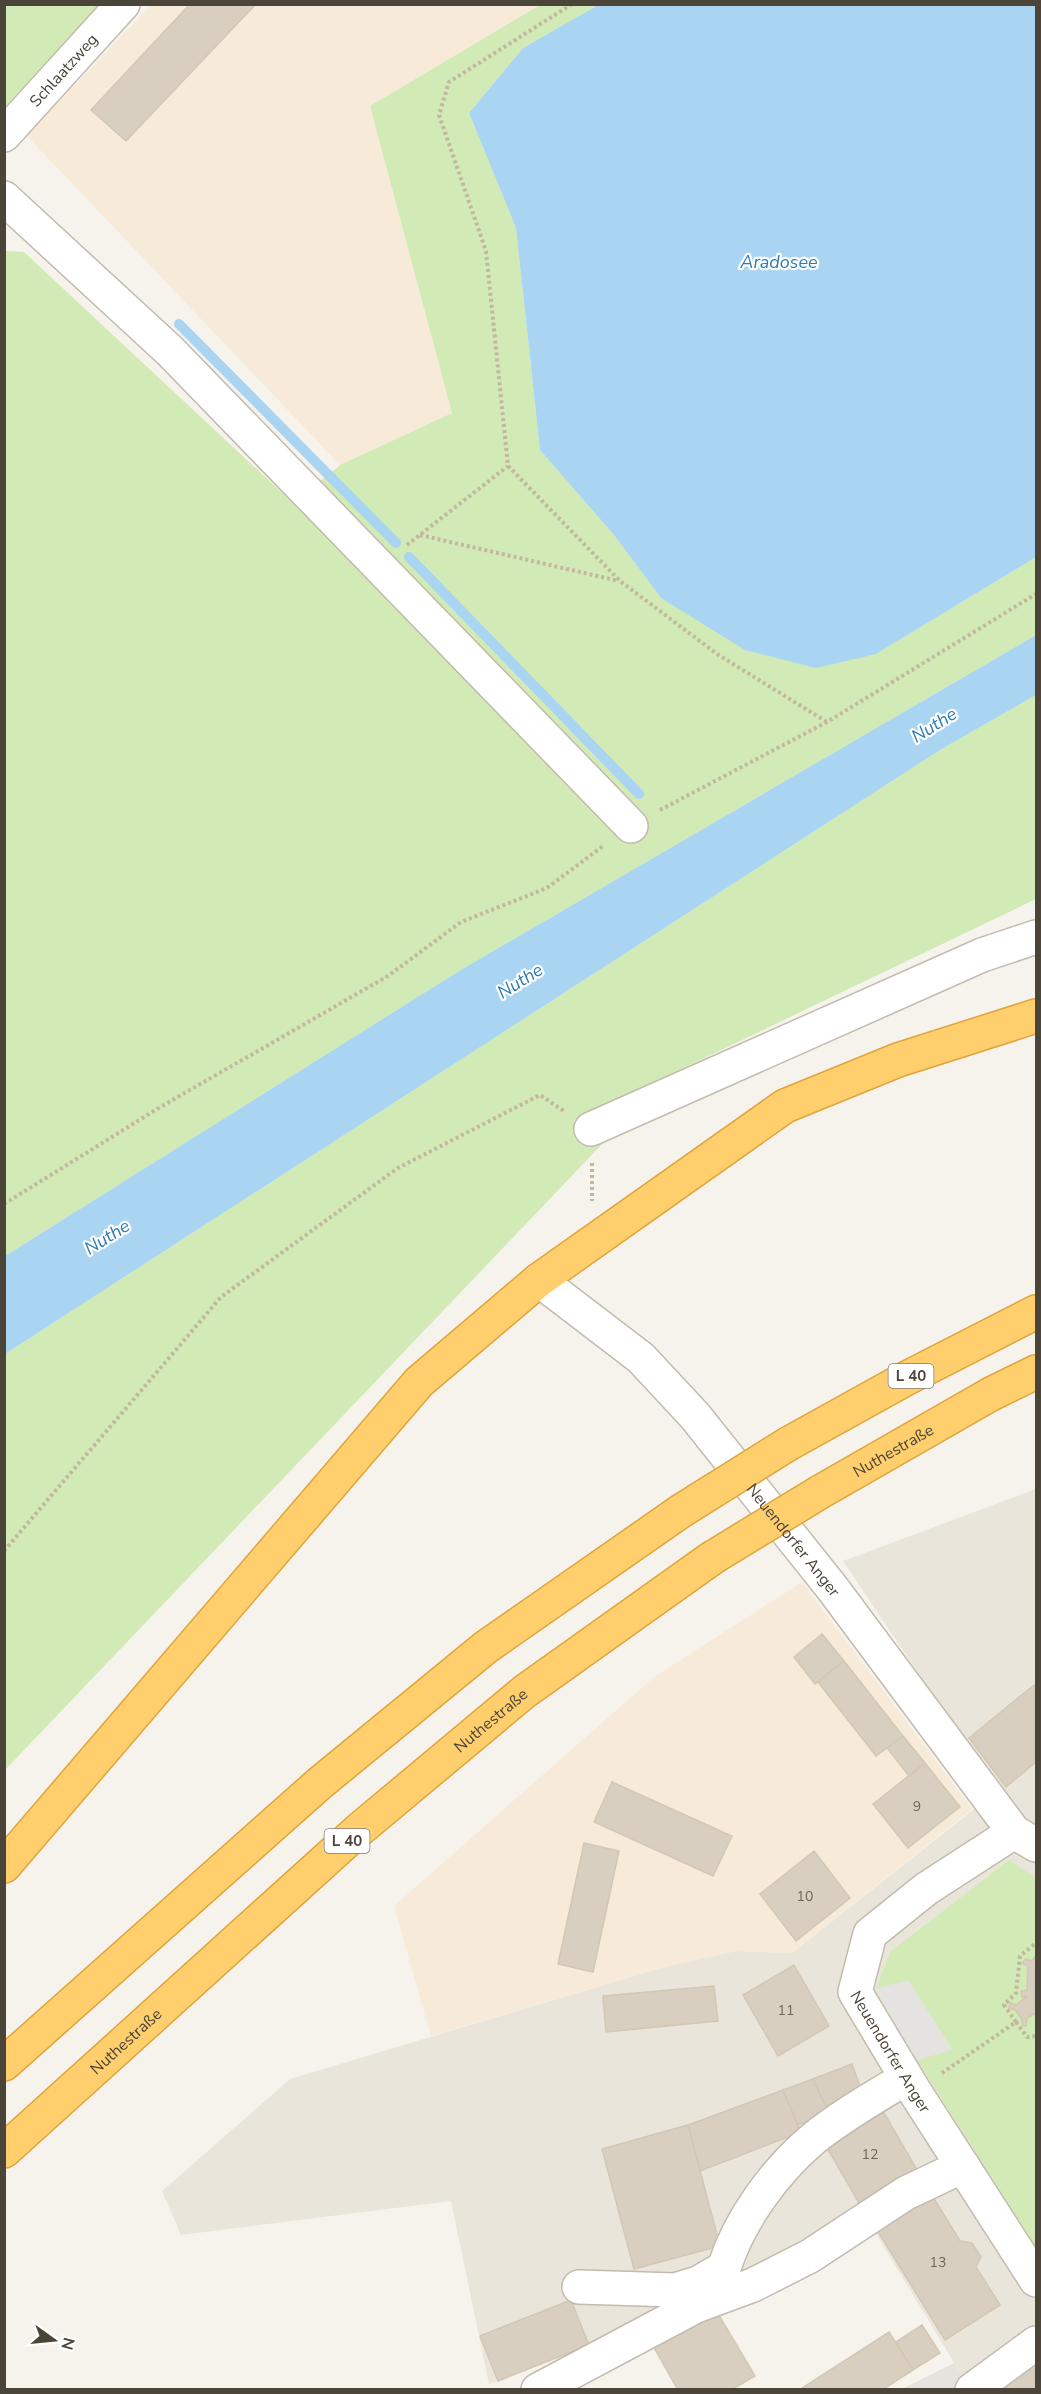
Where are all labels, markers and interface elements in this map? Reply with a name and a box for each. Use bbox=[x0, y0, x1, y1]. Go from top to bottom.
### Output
street label: Schlaatzweg bbox=[25, 29, 103, 112]
water label: Aradosee bbox=[739, 250, 818, 274]
water label: Nuthe bbox=[907, 701, 962, 748]
water label: Nuthe bbox=[493, 957, 548, 1004]
water label: Nuthe bbox=[80, 1213, 135, 1260]
road number: L 40 bbox=[888, 1364, 934, 1388]
street label: Nuthestraße bbox=[849, 1419, 938, 1483]
street label: Neuendorfer Anger bbox=[741, 1479, 845, 1602]
street label: Nuthestraße bbox=[450, 1684, 533, 1758]
house number: 9 bbox=[913, 1797, 921, 1816]
road number: L 40 bbox=[324, 1829, 370, 1853]
house number: 10 bbox=[797, 1887, 813, 1906]
street label: Neuendorfer Anger bbox=[845, 1987, 936, 2118]
house number: 11 bbox=[778, 2001, 794, 2020]
street label: Nuthestraße bbox=[86, 2003, 167, 2080]
house number: 12 bbox=[862, 2145, 878, 2164]
house number: 13 bbox=[930, 2253, 946, 2272]
north arrow bbox=[24, 2310, 84, 2370]
text: N bbox=[55, 2335, 80, 2352]

